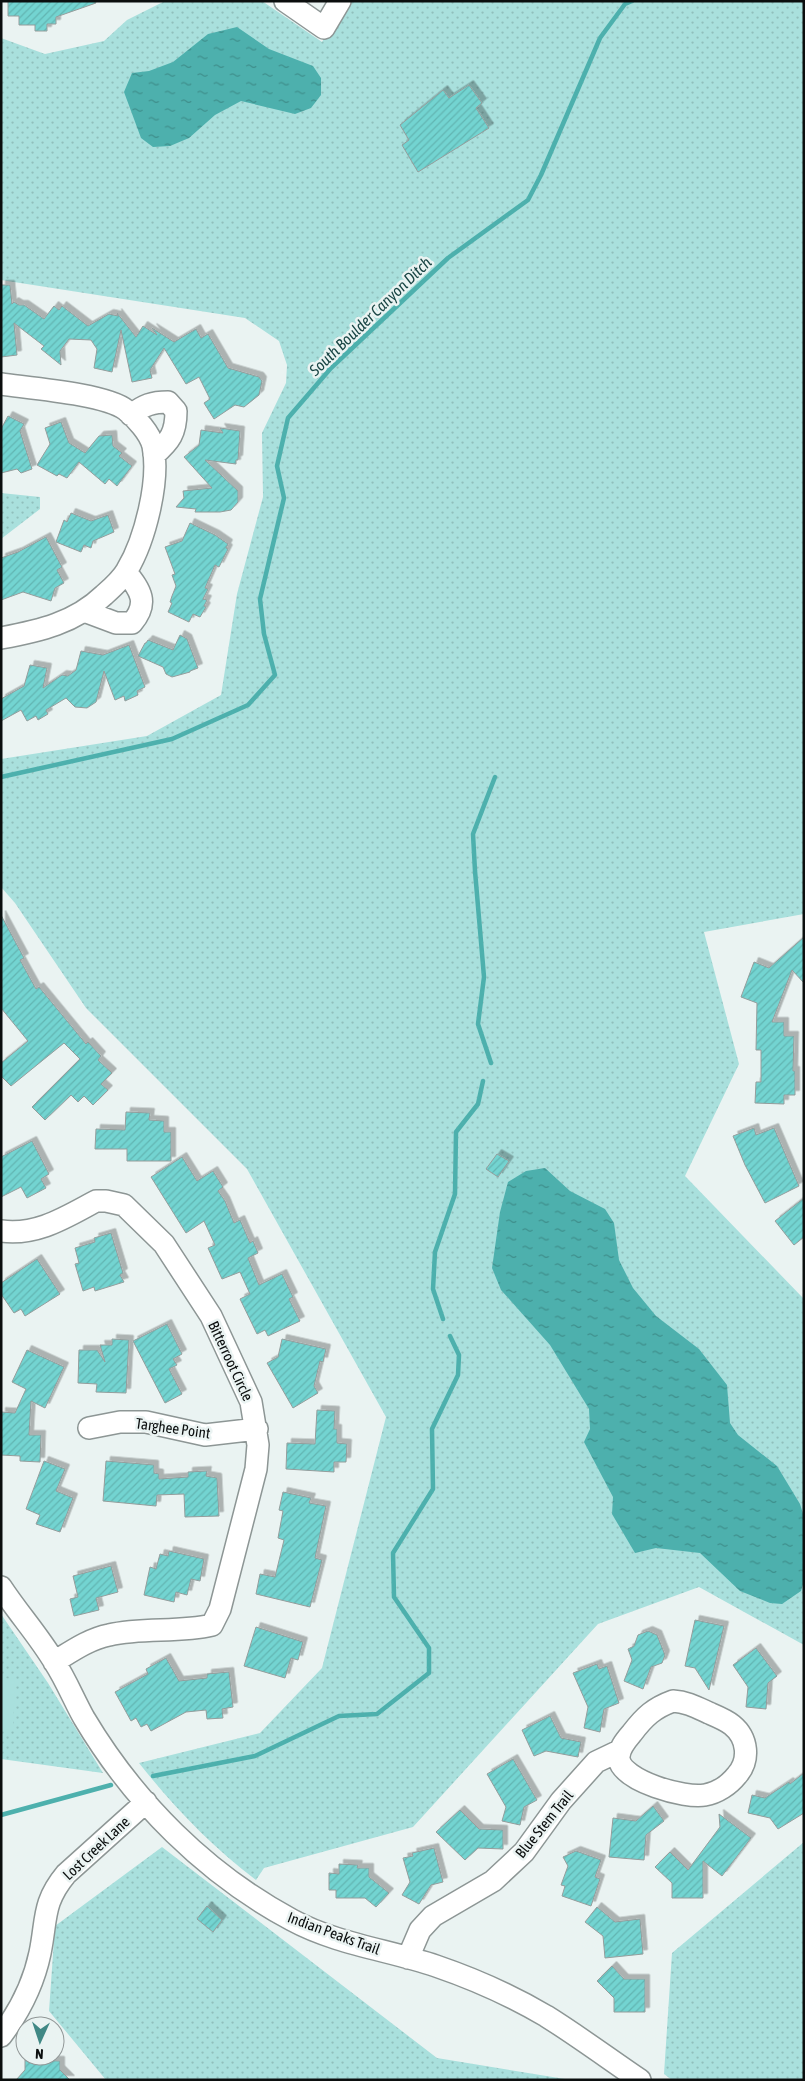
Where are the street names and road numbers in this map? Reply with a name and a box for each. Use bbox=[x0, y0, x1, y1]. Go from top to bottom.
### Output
street label: Bitterroot Circle bbox=[205, 1318, 257, 1404]
street label: Targhee Point bbox=[135, 1414, 211, 1442]
street label: Blue Stem Trail bbox=[512, 1787, 576, 1861]
street label: Lost Creek Lane bbox=[59, 1813, 133, 1883]
street label: Indian Peaks Trail bbox=[285, 1908, 383, 1958]

